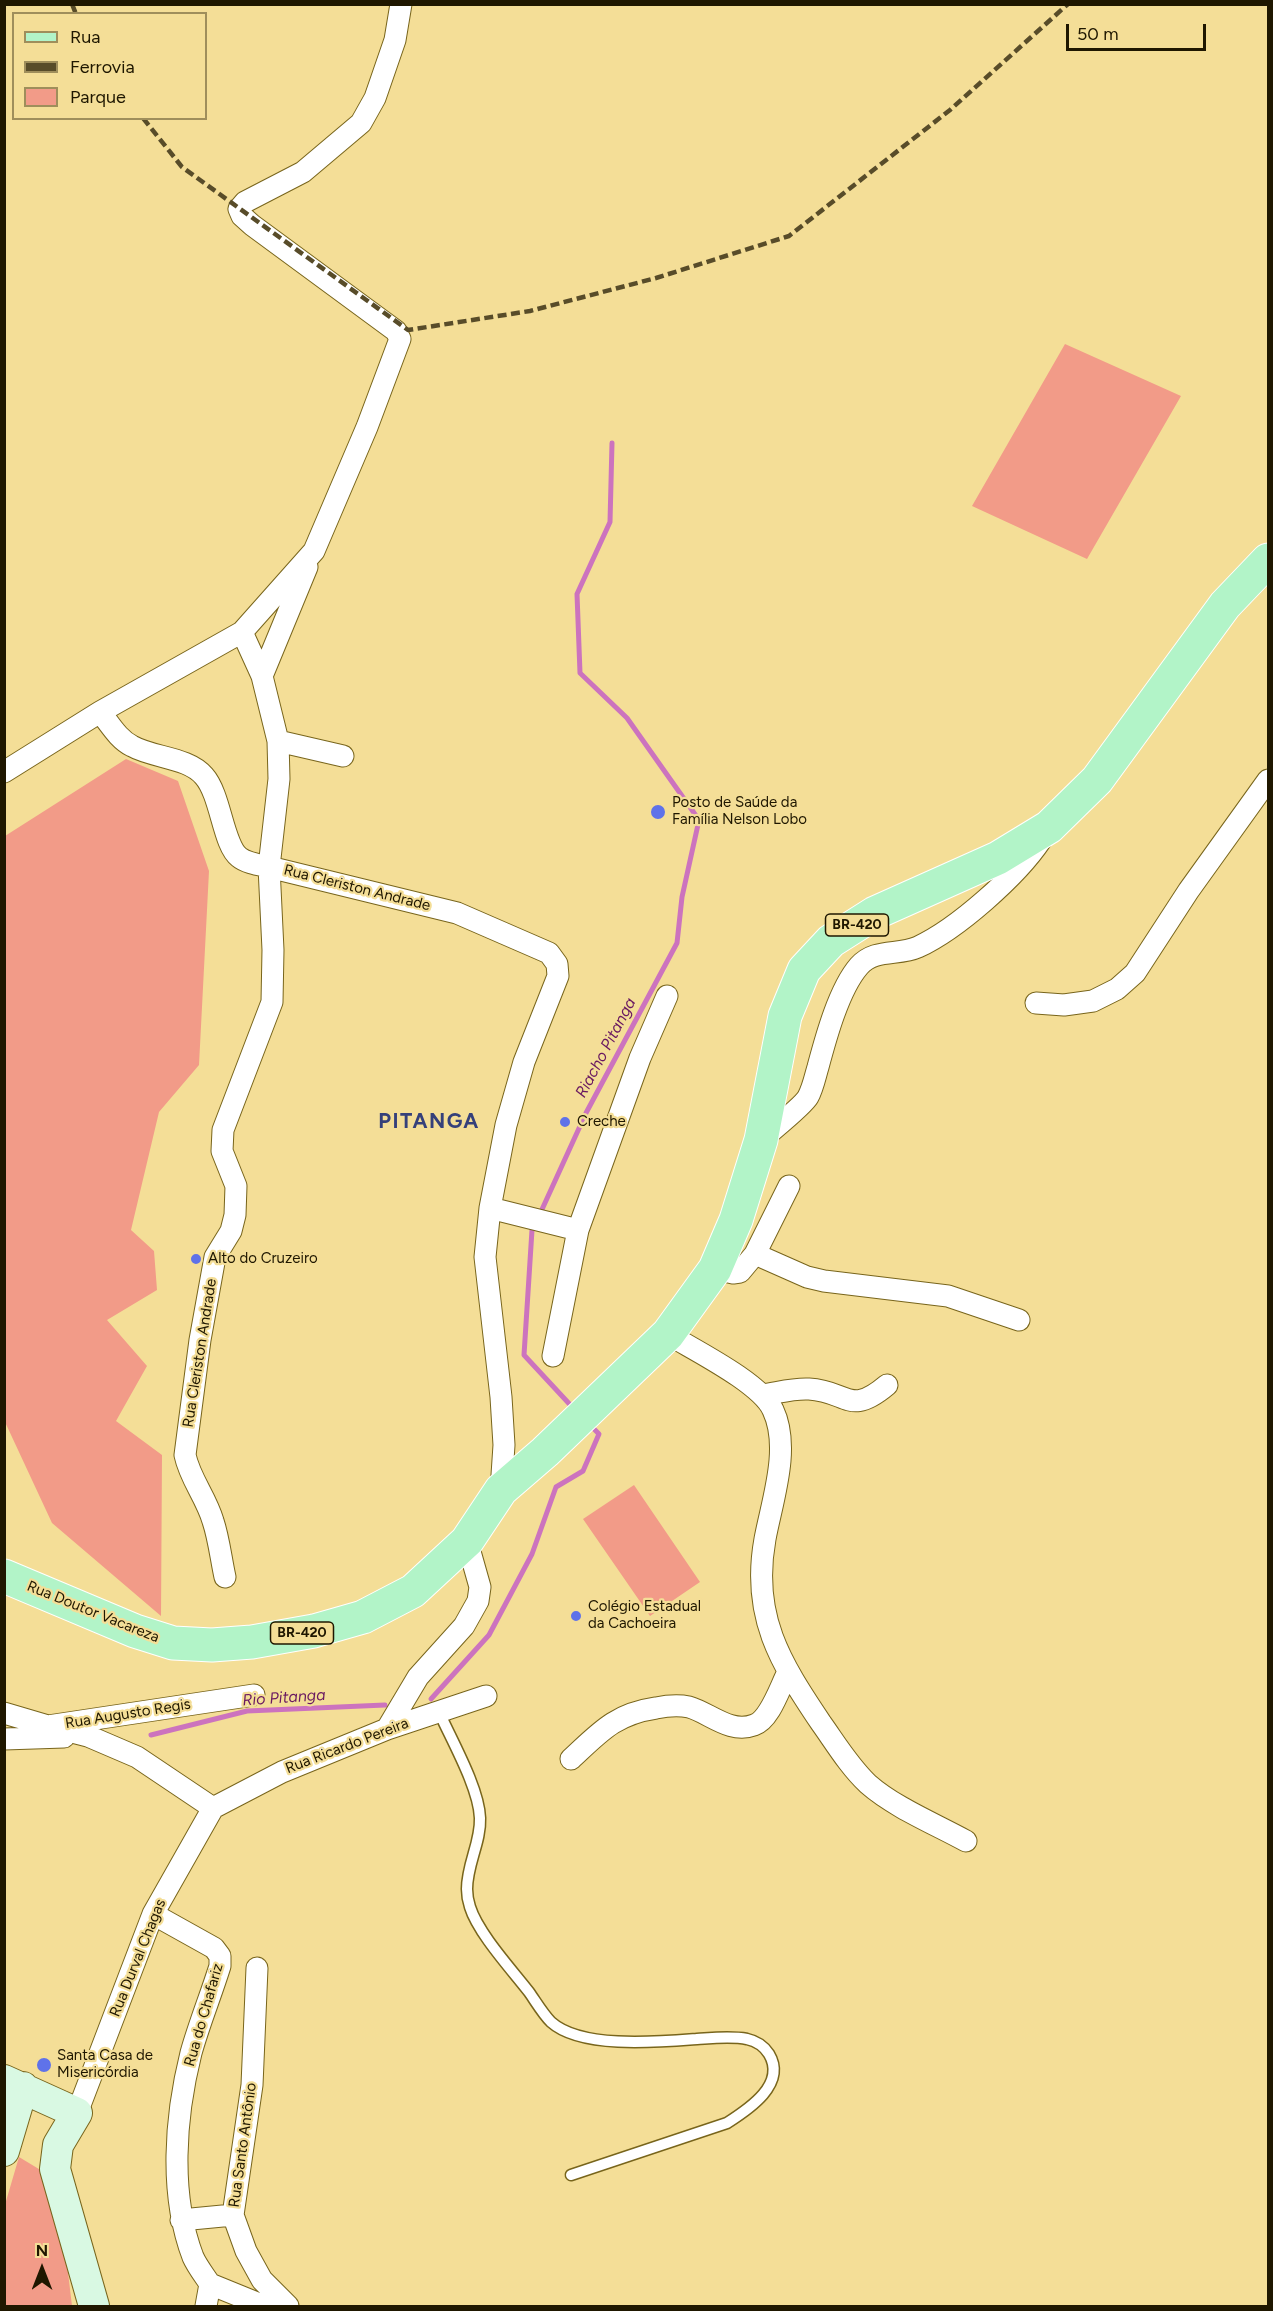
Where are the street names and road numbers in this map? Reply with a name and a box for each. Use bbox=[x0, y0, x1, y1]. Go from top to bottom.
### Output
street label: Rua Cleriston Andrade bbox=[282, 861, 432, 915]
road number: BR-420 bbox=[826, 914, 888, 936]
street label: Rua Cleriston Andrade bbox=[179, 1277, 221, 1429]
street label: Rua Doutor Vacareza bbox=[24, 1577, 162, 1647]
road number: BR-420 bbox=[270, 1622, 334, 1644]
street label: Rua Augusto Regis bbox=[64, 1695, 192, 1733]
street label: Rua Ricardo Pereira bbox=[283, 1714, 411, 1778]
street label: Rua Durval Chagas bbox=[106, 1896, 170, 2020]
street label: Rua do Chafariz bbox=[181, 1961, 227, 2069]
street label: Rua Santo Antônio bbox=[225, 2081, 261, 2209]

